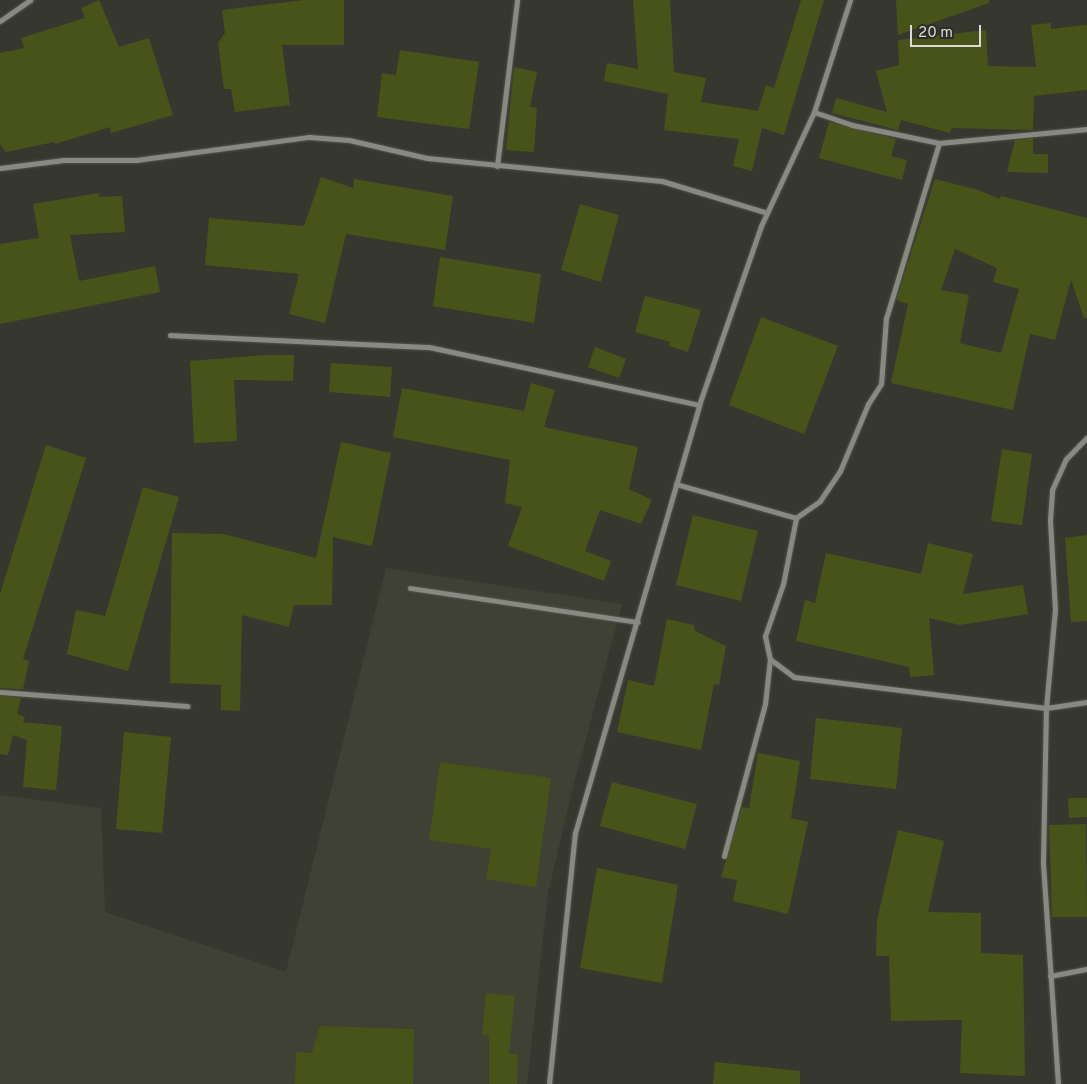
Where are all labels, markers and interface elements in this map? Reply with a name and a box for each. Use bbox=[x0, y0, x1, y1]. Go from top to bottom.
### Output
scale bar bbox=[912, 15, 983, 47]
text: 20 m bbox=[918, 24, 953, 43]

